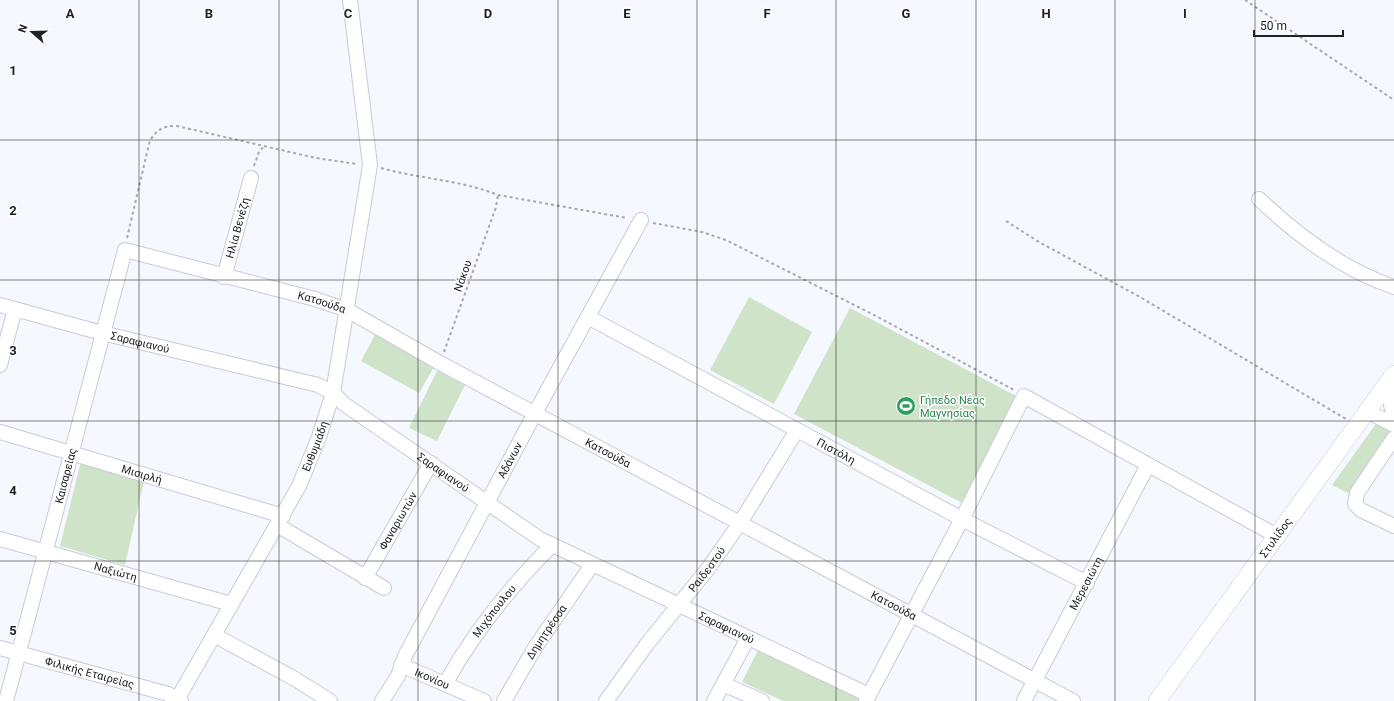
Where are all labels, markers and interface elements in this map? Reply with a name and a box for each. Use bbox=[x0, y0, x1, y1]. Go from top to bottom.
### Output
text: A bbox=[66, 6, 75, 21]
text: B bbox=[205, 6, 213, 21]
text: C bbox=[344, 6, 353, 21]
text: D bbox=[484, 6, 492, 21]
text: E bbox=[623, 6, 631, 21]
text: F bbox=[763, 6, 771, 21]
text: G bbox=[902, 6, 911, 21]
text: H bbox=[1041, 6, 1051, 21]
text: I bbox=[1183, 6, 1187, 21]
north arrow bbox=[12, 12, 52, 52]
scale bar bbox=[1254, 12, 1343, 38]
text: 50 m bbox=[1260, 19, 1287, 33]
text: N bbox=[16, 23, 31, 35]
text: 1 bbox=[9, 63, 17, 78]
street label: Ηλία Βενέζη bbox=[223, 196, 252, 260]
text: 2 bbox=[9, 203, 17, 218]
street label: Νάκου bbox=[451, 259, 475, 293]
street label: Κατσούδα bbox=[296, 288, 348, 316]
street label: Σαραφιανού bbox=[109, 329, 171, 356]
text: 3 bbox=[9, 343, 17, 358]
place label: Γήπεδο Νέας Μαγνησίας bbox=[920, 394, 985, 420]
sports icon: Γήπεδο Νέας Μαγνησίας bbox=[895, 395, 917, 417]
street label: Ευθυμιάδη bbox=[299, 419, 330, 473]
street label: Κατσούδα bbox=[583, 435, 634, 470]
street label: Πιστόλη bbox=[815, 435, 858, 467]
street label: Αδάνων bbox=[495, 439, 525, 481]
street label: Καισαρείας bbox=[52, 446, 79, 505]
street label: Σαραφιανού bbox=[415, 450, 472, 495]
street label: Μισιρλή bbox=[120, 462, 164, 486]
text: 4 bbox=[9, 483, 17, 498]
street label: Φαναριωτών bbox=[376, 489, 420, 552]
street label: Στυλίδος bbox=[1257, 515, 1294, 560]
street label: Ραιδεστού bbox=[686, 544, 728, 594]
street label: Μερεσιώτη bbox=[1066, 554, 1105, 612]
street label: Ναξιώτη bbox=[93, 559, 139, 584]
street label: Μιχόπουλου bbox=[470, 582, 518, 640]
street label: Κατσούδα bbox=[869, 588, 919, 623]
street label: Δημητρέσσα bbox=[523, 601, 570, 662]
street label: Σαραφιανού bbox=[697, 609, 757, 646]
text: 5 bbox=[9, 623, 17, 638]
street label: Φιλικής Εταιρείας bbox=[44, 654, 136, 691]
street label: Ικονίου bbox=[413, 665, 452, 692]

